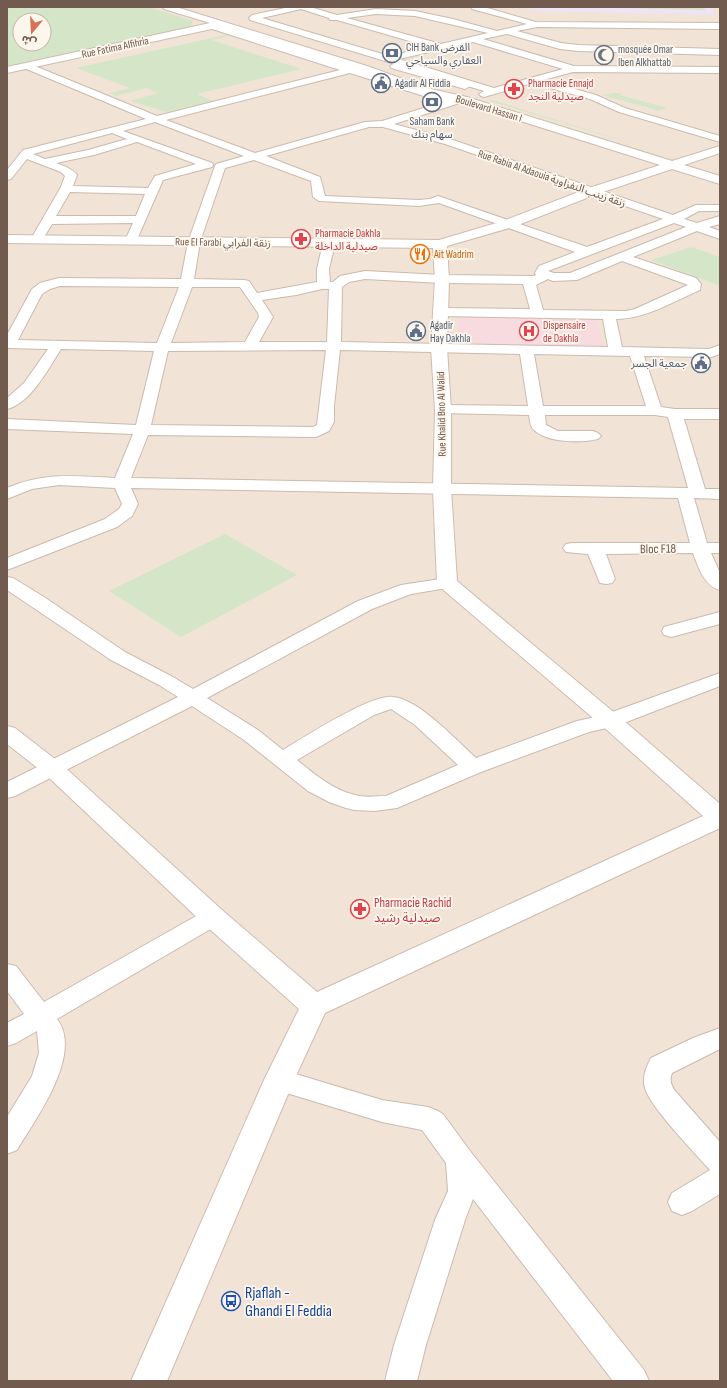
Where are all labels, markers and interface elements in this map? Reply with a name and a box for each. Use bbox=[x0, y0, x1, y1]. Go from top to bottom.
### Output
north arrow bbox=[12, 12, 52, 52]
text: ش bbox=[20, 33, 38, 50]
street label: Rue Fatima Alfihria bbox=[80, 34, 150, 61]
place label: CIH Bank القرض العقاري والسياحي bbox=[406, 41, 482, 70]
bank icon: CIH Bank القرض العقاري والسياحي bbox=[381, 42, 403, 64]
place label: mosquée Omar Iben Alkhattab bbox=[618, 43, 673, 69]
mosque icon: mosquée Omar Iben Alkhattab bbox=[593, 44, 615, 66]
public building icon: Agadir Al Fiddia bbox=[370, 72, 392, 94]
place label: Agadir Al Fiddia bbox=[394, 77, 450, 90]
place label: Pharmacie Ennajd صيدلية النجد bbox=[528, 77, 594, 103]
pharmacy icon: Pharmacie Ennajd صيدلية النجد bbox=[503, 78, 525, 100]
bank icon: Saham Bank سهام بنك bbox=[421, 91, 443, 113]
street label: Boulevard Hassan I bbox=[454, 92, 524, 125]
place label: Saham Bank سهام بنك bbox=[410, 115, 455, 142]
street label: Rue Rabia Al Adaouia زنقة زينب النفزاوية bbox=[476, 147, 627, 210]
place label: Pharmacie Dakhla صيدلية الداخلة bbox=[315, 227, 380, 253]
pharmacy icon: Pharmacie Dakhla صيدلية الداخلة bbox=[290, 228, 312, 250]
street label: Rue El Farabi زنقة الفرابي bbox=[175, 235, 271, 252]
restaurant icon: Ait Wadrim bbox=[409, 243, 431, 265]
place label: Ait Wadrim bbox=[433, 248, 474, 261]
place label: Agadir Hay Dakhla bbox=[429, 319, 471, 345]
place label: Dispensaire de Dakhla bbox=[543, 319, 586, 345]
public building icon: Agadir Hay Dakhla bbox=[405, 320, 427, 342]
hospital icon: Dispensaire de Dakhla bbox=[518, 320, 540, 342]
public building icon: جمعية الجسر bbox=[690, 352, 712, 374]
place label: جمعية الجسر bbox=[630, 357, 688, 370]
street label: Rue Khalid Bno Al Walid bbox=[434, 371, 449, 457]
street label: Bloc F18 bbox=[640, 541, 677, 557]
place label: Pharmacie Rachid صيدلية رشيد bbox=[374, 895, 452, 926]
pharmacy icon: Pharmacie Rachid صيدلية رشيد bbox=[349, 898, 371, 920]
place label: Rjaflah - Ghandi El Feddia bbox=[245, 1284, 332, 1321]
bus stop icon: Rjaflah - Ghandi El Feddia bbox=[220, 1290, 242, 1312]

